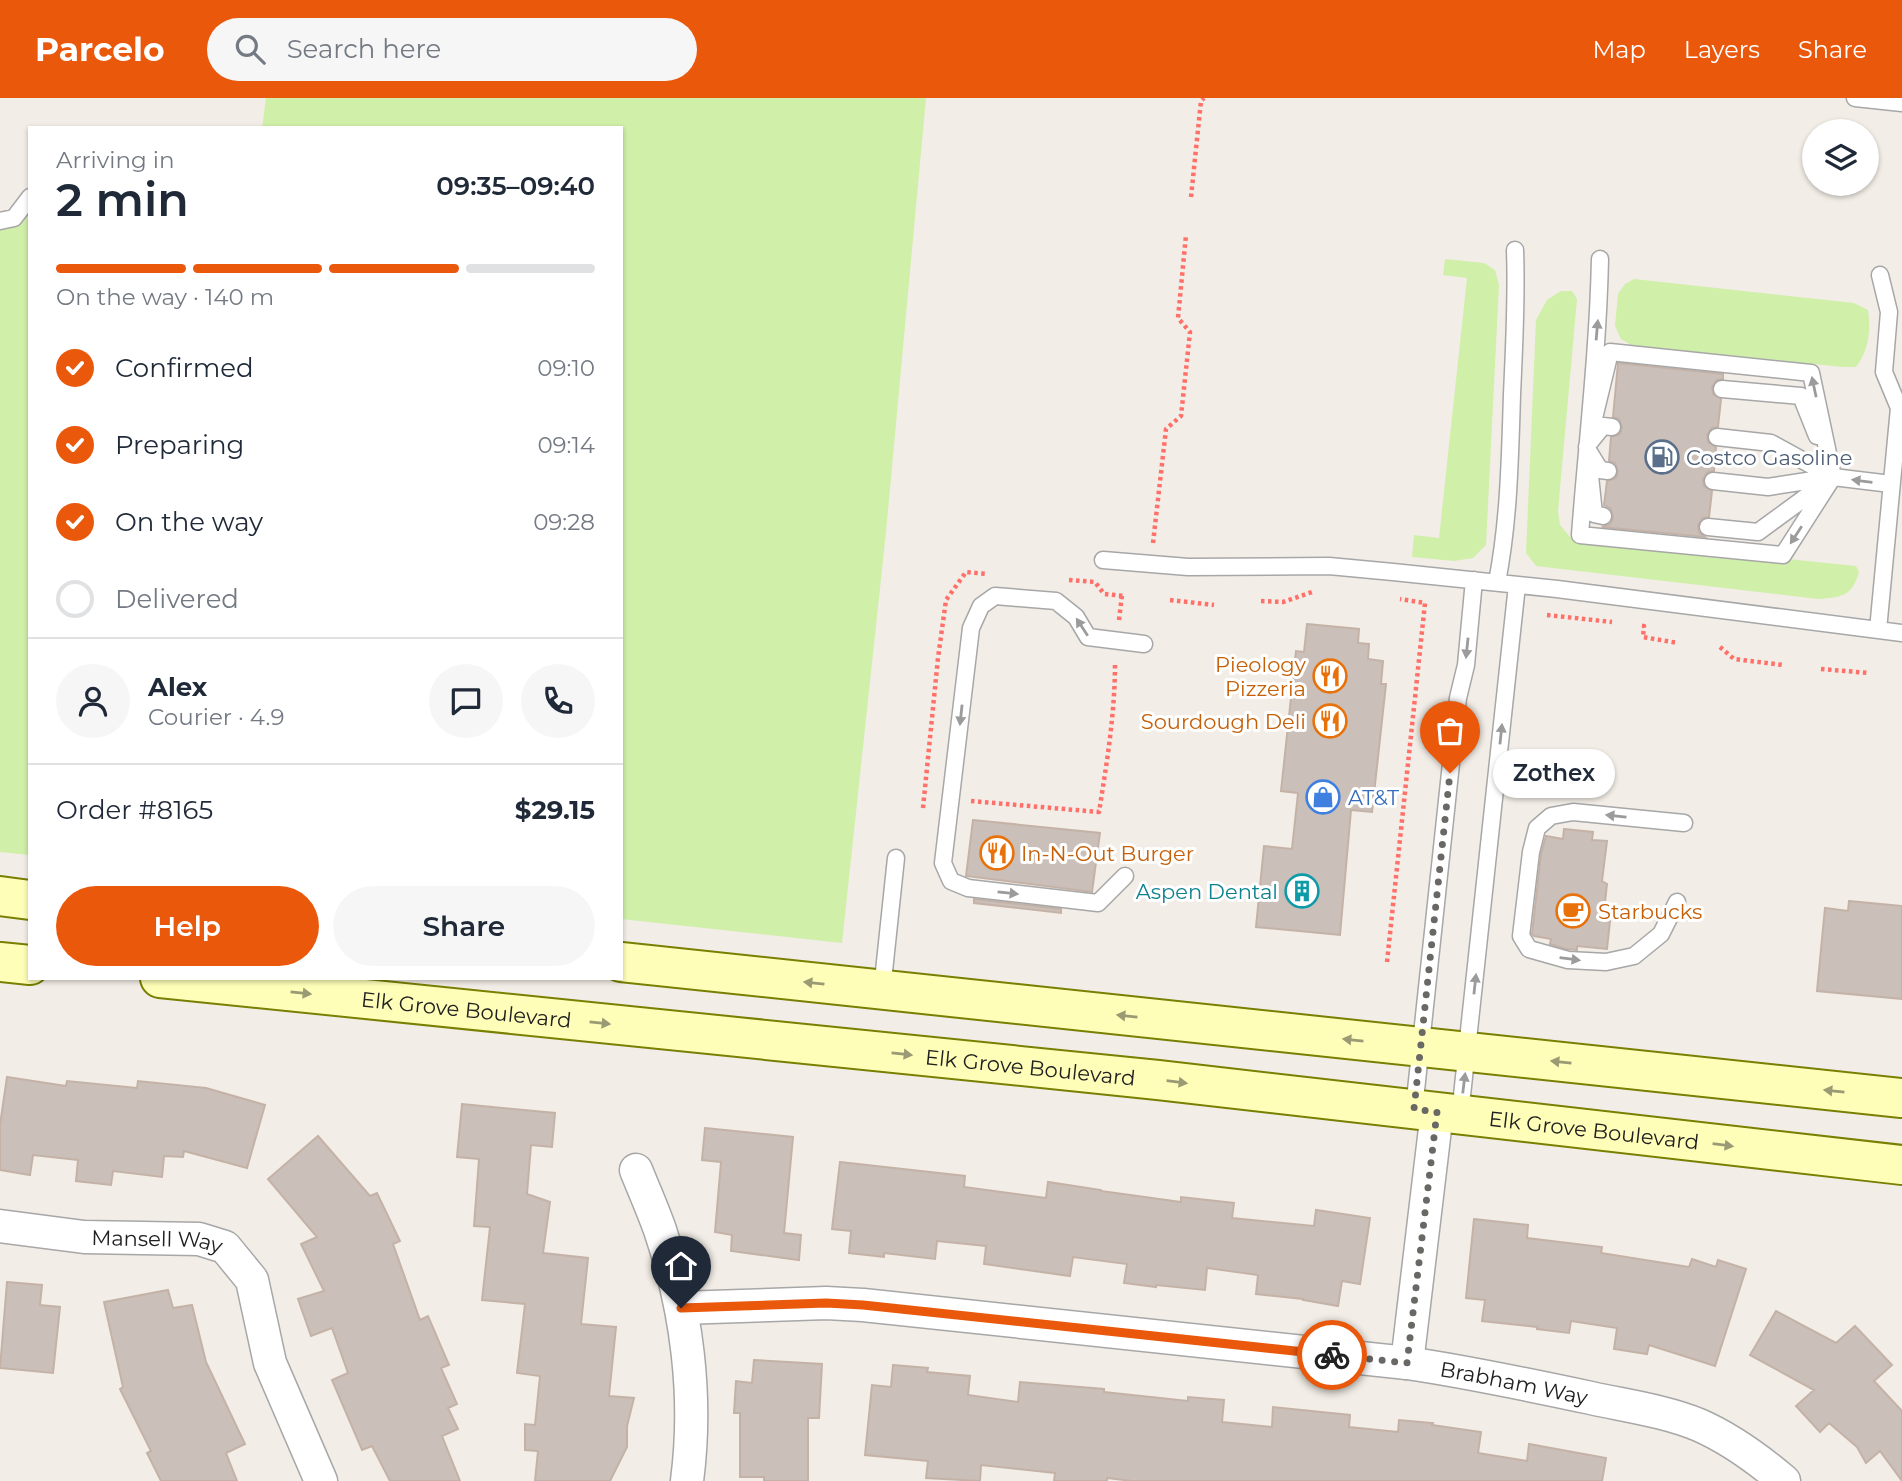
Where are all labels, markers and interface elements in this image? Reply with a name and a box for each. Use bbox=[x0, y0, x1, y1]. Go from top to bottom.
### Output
search box bbox=[207, 18, 697, 81]
text: Parcelo bbox=[35, 29, 165, 69]
icon: search bbox=[231, 30, 269, 68]
text: Search here bbox=[287, 33, 441, 65]
text: Map bbox=[1592, 35, 1646, 64]
text: Layers bbox=[1684, 35, 1760, 64]
text: Share bbox=[1798, 35, 1867, 64]
map controls bbox=[1802, 119, 1879, 196]
button: layers bbox=[1802, 119, 1879, 196]
text: Arriving in bbox=[56, 146, 175, 174]
text: 09:35–09:40 bbox=[436, 170, 595, 202]
text: 2 min bbox=[56, 171, 189, 228]
text: On the way · 140 m bbox=[56, 283, 274, 311]
one-way arrow bbox=[1592, 319, 1603, 341]
icon: check bbox=[56, 349, 94, 387]
text: Confirmed bbox=[115, 352, 254, 384]
text: 09:10 bbox=[537, 354, 595, 382]
one-way arrow bbox=[1809, 376, 1820, 398]
icon: check bbox=[56, 426, 94, 464]
text: Preparing bbox=[115, 429, 244, 461]
text: 09:14 bbox=[537, 431, 595, 459]
fuel station icon: Costco Gasoline bbox=[1643, 438, 1681, 476]
place label: Costco Gasoline bbox=[1686, 445, 1852, 470]
one-way arrow bbox=[1851, 475, 1873, 486]
icon: check bbox=[56, 503, 94, 541]
text: On the way bbox=[115, 506, 263, 538]
text: 09:28 bbox=[533, 508, 595, 536]
one-way arrow bbox=[1790, 525, 1803, 544]
text: Delivered bbox=[115, 583, 239, 615]
one-way arrow bbox=[1075, 617, 1088, 636]
one-way arrow bbox=[1462, 637, 1473, 659]
place label: Pieology Pizzeria bbox=[1215, 652, 1307, 701]
restaurant icon: Pieology Pizzeria bbox=[1311, 657, 1349, 695]
button: person bbox=[56, 664, 130, 738]
button: chat bbox=[429, 664, 503, 738]
button: phone bbox=[521, 664, 595, 738]
text: Alex bbox=[148, 671, 207, 703]
pin bbox=[1420, 701, 1480, 773]
restaurant icon: Sourdough Deli bbox=[1311, 702, 1349, 740]
text: Courier · 4.9 bbox=[148, 703, 284, 731]
one-way arrow bbox=[955, 704, 966, 726]
place label: Sourdough Deli bbox=[1141, 709, 1306, 734]
icon: bag bbox=[1431, 712, 1469, 750]
one-way arrow bbox=[1496, 722, 1507, 744]
callout: Zothex bbox=[1492, 748, 1614, 798]
text: Zothex bbox=[1513, 759, 1595, 787]
shop icon: AT&T bbox=[1304, 778, 1342, 816]
place label: AT&T bbox=[1348, 785, 1399, 810]
text: Order #8165 bbox=[56, 794, 213, 826]
text: $29.15 bbox=[515, 794, 595, 826]
one-way arrow bbox=[1605, 810, 1627, 821]
restaurant icon: In-N-Out Burger bbox=[978, 834, 1016, 872]
place label: In-N-Out Burger bbox=[1021, 841, 1194, 866]
building icon: Aspen Dental bbox=[1283, 872, 1321, 910]
place label: Aspen Dental bbox=[1136, 879, 1278, 904]
button: Help bbox=[56, 886, 319, 966]
button: Share bbox=[333, 886, 595, 966]
one-way arrow bbox=[997, 887, 1019, 898]
cafe icon: Starbucks bbox=[1554, 892, 1592, 930]
place label: Starbucks bbox=[1598, 899, 1702, 924]
one-way arrow bbox=[1560, 953, 1582, 964]
one-way arrow bbox=[1470, 973, 1481, 995]
one-way arrow bbox=[803, 977, 825, 988]
street label: Elk Grove Boulevard bbox=[360, 986, 573, 1032]
one-way arrow bbox=[290, 987, 312, 998]
one-way arrow bbox=[1115, 1010, 1137, 1021]
one-way arrow bbox=[589, 1018, 611, 1029]
one-way arrow bbox=[1342, 1034, 1364, 1045]
street label: Elk Grove Boulevard bbox=[924, 1044, 1137, 1090]
one-way arrow bbox=[891, 1048, 913, 1059]
one-way arrow bbox=[1550, 1056, 1572, 1067]
one-way arrow bbox=[1458, 1072, 1469, 1094]
one-way arrow bbox=[1166, 1077, 1188, 1088]
one-way arrow bbox=[1823, 1085, 1845, 1096]
street label: Elk Grove Boulevard bbox=[1488, 1105, 1700, 1154]
one-way arrow bbox=[1712, 1139, 1734, 1150]
street label: Mansell Way bbox=[91, 1225, 226, 1258]
pin bbox=[651, 1236, 711, 1308]
icon: home bbox=[662, 1247, 700, 1285]
courier bbox=[1297, 1320, 1367, 1390]
icon: bike bbox=[1313, 1336, 1351, 1374]
street label: Brabham Way bbox=[1438, 1356, 1591, 1410]

